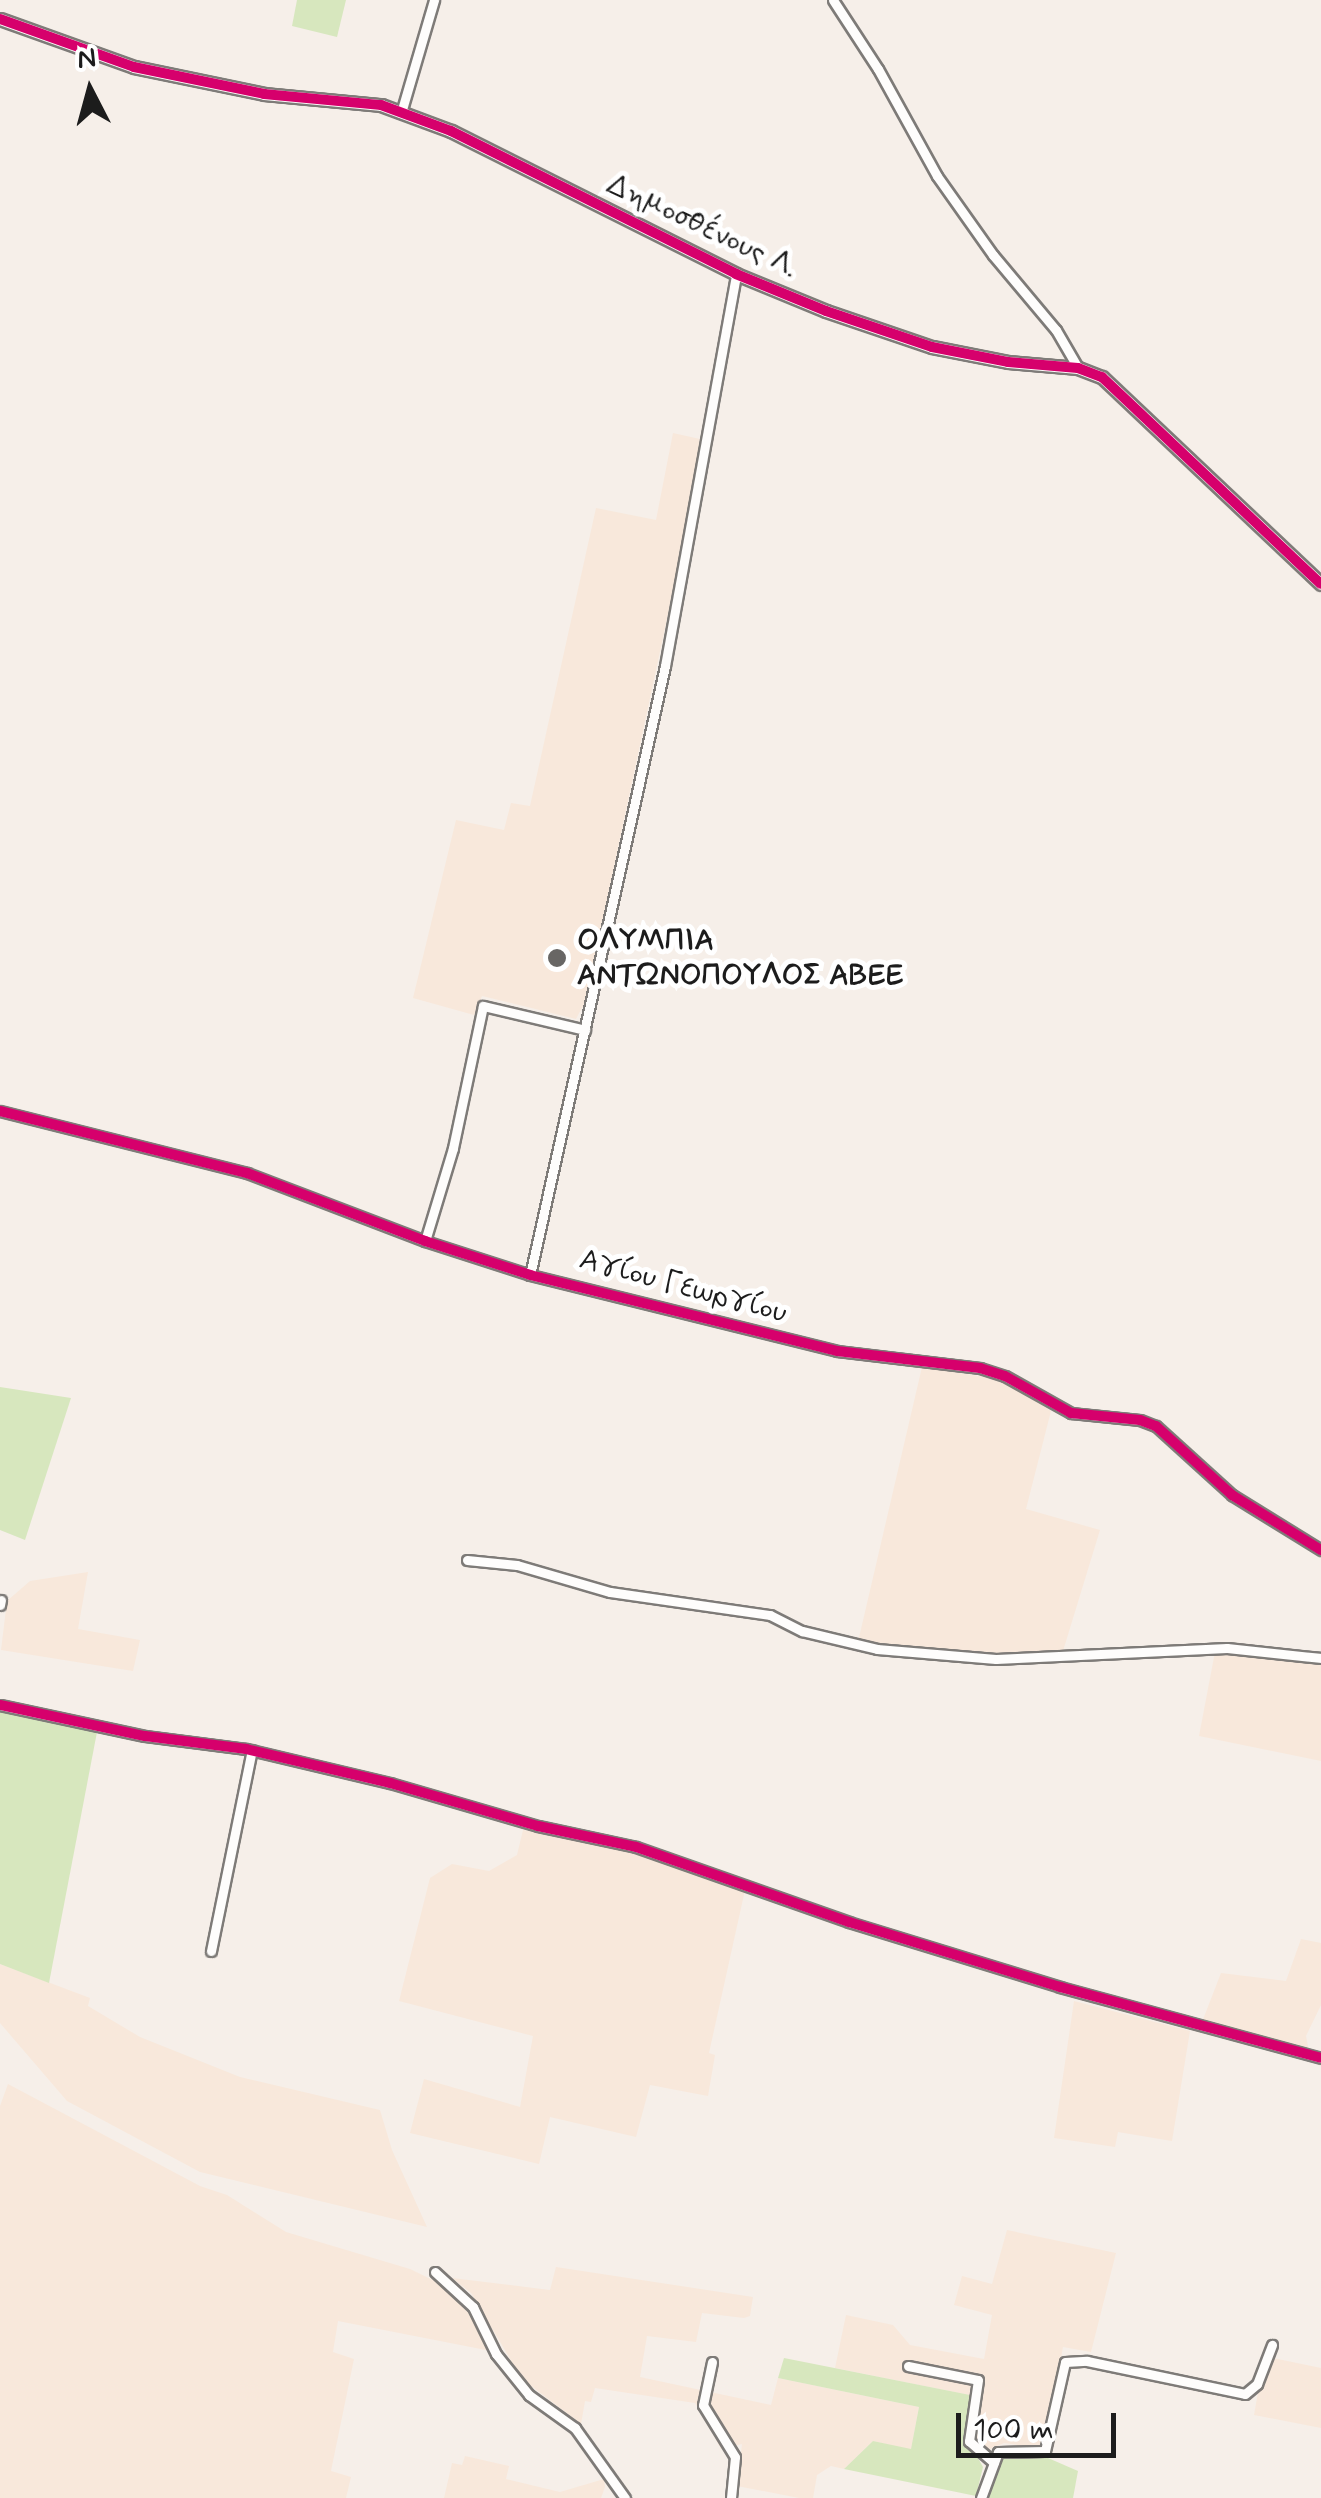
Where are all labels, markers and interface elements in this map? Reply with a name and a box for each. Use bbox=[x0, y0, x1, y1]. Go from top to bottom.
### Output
north arrow bbox=[40, 40, 140, 140]
text: N bbox=[76, 40, 98, 79]
street label: Δημοσθένους Λ. bbox=[601, 167, 803, 287]
place label: ΟΛΥΜΠΙΑ ΑΝΤΩΝΟΠΟΥΛΟΣ ΑΒΕΕ bbox=[577, 923, 904, 994]
marker: ΟΛΥΜΠΙΑ ΑΝΤΩΝΟΠΟΥΛΟΣ ΑΒΕΕ bbox=[546, 947, 568, 969]
street label: Αγίου Γεωργίου bbox=[575, 1242, 791, 1332]
scale bar bbox=[961, 2393, 1121, 2455]
text: 100 m bbox=[973, 2411, 1054, 2450]

